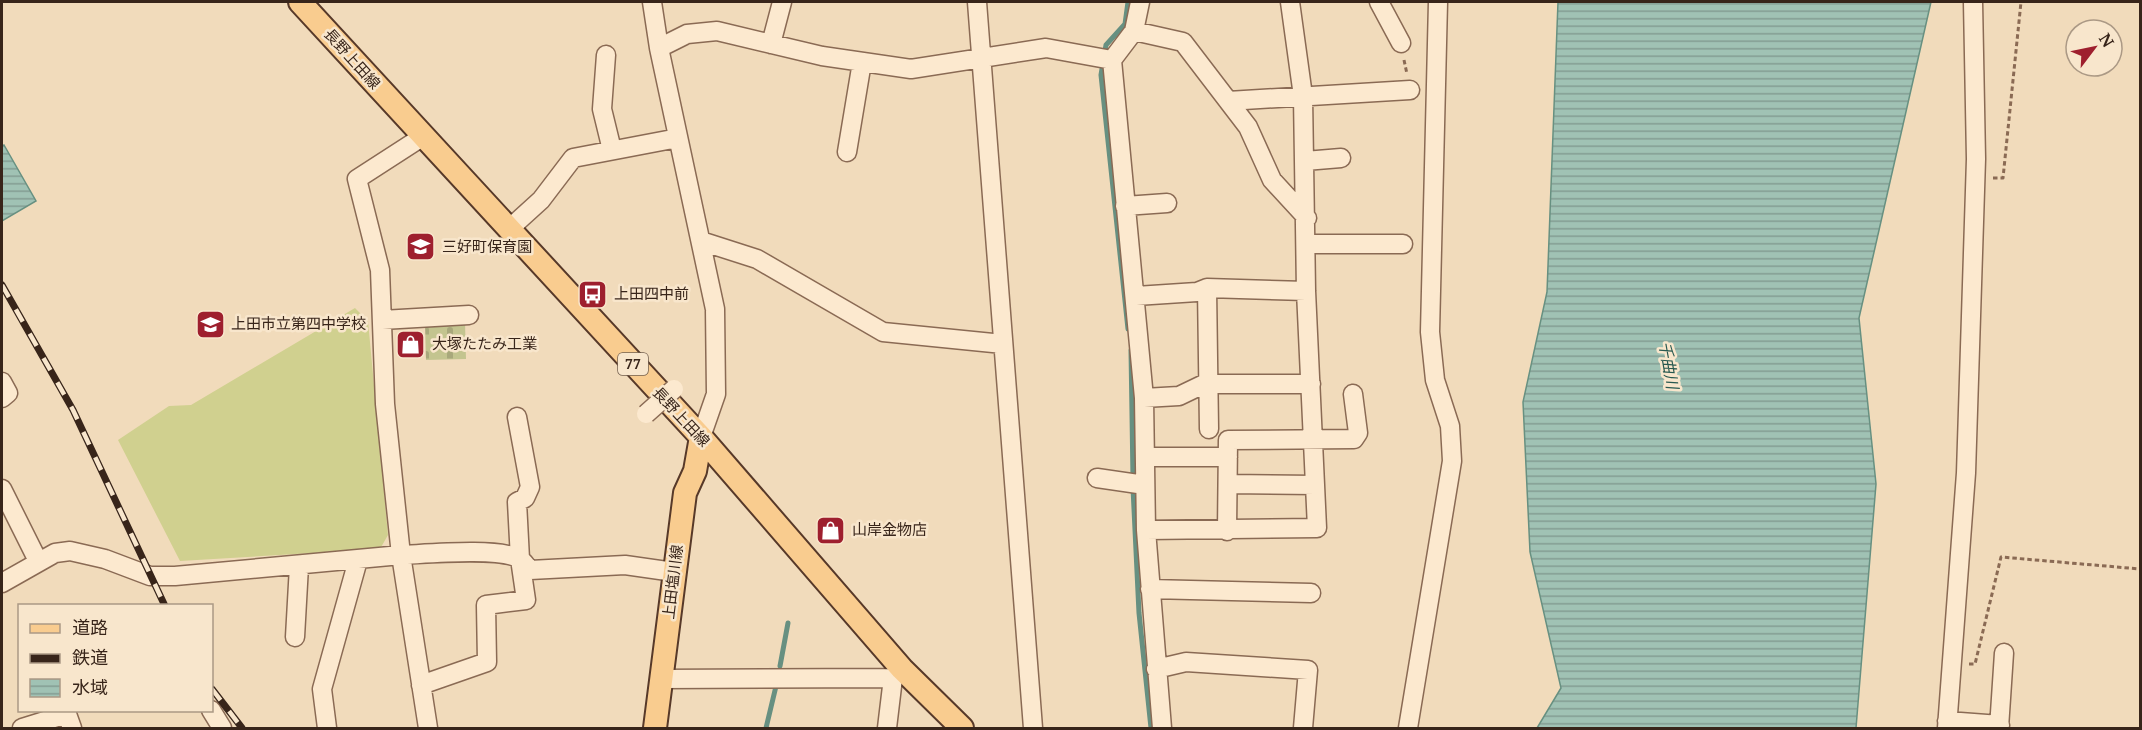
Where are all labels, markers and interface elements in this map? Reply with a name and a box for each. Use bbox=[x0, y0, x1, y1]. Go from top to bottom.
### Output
north arrow bbox=[2064, 18, 2124, 78]
street label: 長野上田線 bbox=[320, 24, 385, 93]
text: N bbox=[2094, 29, 2120, 52]
school or university icon: 三好町保育園 bbox=[405, 231, 437, 263]
place label: 三好町保育園 bbox=[442, 236, 532, 256]
bus stop icon: 上田四中前 bbox=[577, 278, 609, 310]
place label: 上田四中前 bbox=[614, 283, 689, 303]
school or university icon: 上田市立第四中学校 bbox=[194, 308, 226, 340]
place label: 上田市立第四中学校 bbox=[231, 313, 366, 333]
shop icon: 大塚たたみ工業 bbox=[395, 328, 427, 360]
place label: 大塚たたみ工業 bbox=[432, 333, 537, 353]
water label: 千曲川 bbox=[1654, 339, 1684, 393]
road number: 77 bbox=[618, 353, 648, 375]
street label: 長野上田線 bbox=[649, 382, 715, 451]
shop icon: 山岸金物店 bbox=[815, 514, 847, 546]
place label: 山岸金物店 bbox=[852, 519, 927, 539]
street label: 上田塩川線 bbox=[658, 543, 687, 620]
legend bbox=[18, 604, 213, 712]
text: 道路 bbox=[72, 615, 108, 639]
text: 鉄道 bbox=[72, 645, 108, 669]
text: 水域 bbox=[72, 675, 108, 699]

